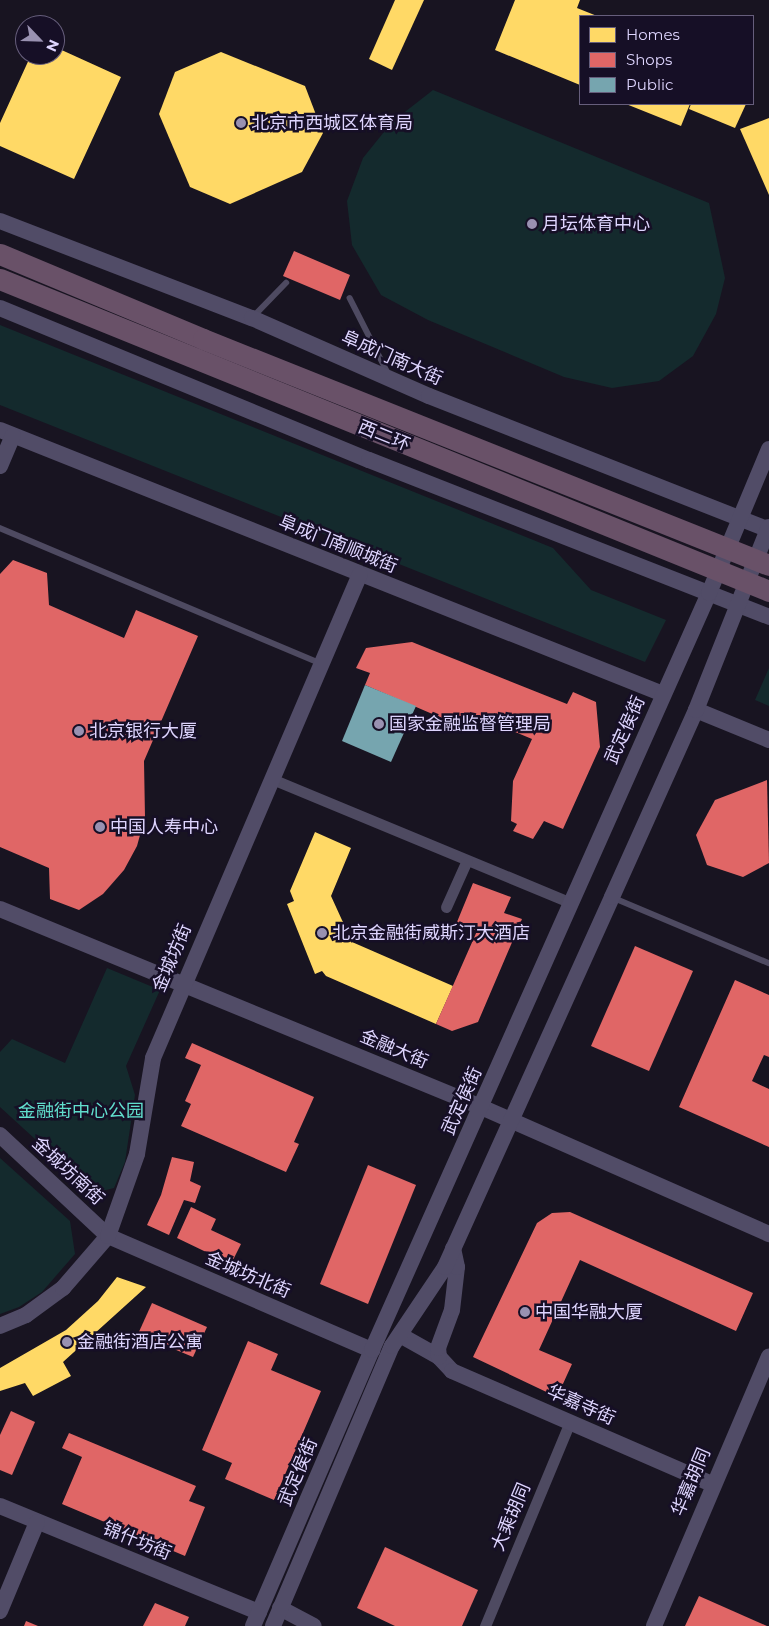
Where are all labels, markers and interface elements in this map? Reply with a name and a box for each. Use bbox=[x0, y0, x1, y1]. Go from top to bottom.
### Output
north arrow bbox=[15, 15, 65, 65]
legend bbox=[579, 15, 754, 105]
text: Homes bbox=[626, 25, 680, 44]
text: N bbox=[42, 37, 63, 55]
text: Shops bbox=[626, 50, 672, 69]
text: Public bbox=[626, 75, 674, 94]
place label: 北京市西城区体育局 bbox=[251, 112, 413, 134]
marker: 北京市西城区体育局 bbox=[235, 117, 247, 129]
place label: 月坛体育中心 bbox=[542, 213, 650, 235]
marker: 月坛体育中心 bbox=[526, 218, 538, 230]
street label: 阜成门南大街 bbox=[338, 326, 446, 390]
street label: 西二环 bbox=[355, 416, 413, 456]
street label: 阜成门南顺城街 bbox=[276, 510, 400, 578]
street label: 武定侯街 bbox=[600, 693, 650, 767]
place label: 国家金融监督管理局 bbox=[389, 713, 551, 735]
marker: 国家金融监督管理局 bbox=[373, 718, 385, 730]
place label: 北京银行大厦 bbox=[89, 720, 197, 742]
marker: 北京银行大厦 bbox=[73, 725, 85, 737]
place label: 中国人寿中心 bbox=[110, 816, 218, 838]
marker: 中国人寿中心 bbox=[94, 821, 106, 833]
street label: 金城坊街 bbox=[148, 921, 196, 995]
place label: 北京金融街威斯汀大酒店 bbox=[332, 922, 530, 944]
marker: 北京金融街威斯汀大酒店 bbox=[316, 927, 328, 939]
street label: 金融大街 bbox=[357, 1025, 431, 1073]
street label: 武定侯街 bbox=[437, 1064, 487, 1138]
park label: 金融街中心公园 bbox=[18, 1100, 144, 1122]
street label: 金城坊南街 bbox=[28, 1132, 108, 1210]
street label: 金城坊北街 bbox=[202, 1247, 294, 1303]
place label: 中国华融大厦 bbox=[535, 1301, 643, 1323]
marker: 中国华融大厦 bbox=[519, 1306, 531, 1318]
place label: 金融街酒店公寓 bbox=[77, 1331, 203, 1353]
marker: 金融街酒店公寓 bbox=[61, 1336, 73, 1348]
street label: 华嘉寺街 bbox=[544, 1380, 618, 1430]
street label: 武定侯街 bbox=[274, 1435, 322, 1509]
street label: 华嘉胡同 bbox=[667, 1445, 715, 1519]
street label: 大乘胡同 bbox=[487, 1480, 535, 1554]
street label: 锦什坊街 bbox=[100, 1518, 174, 1564]

